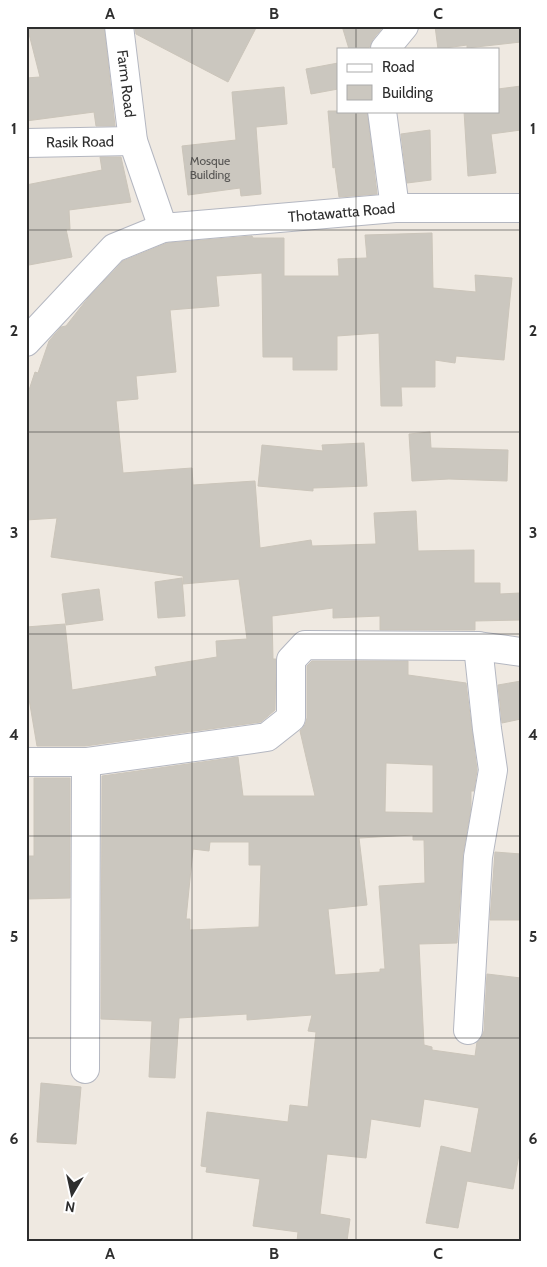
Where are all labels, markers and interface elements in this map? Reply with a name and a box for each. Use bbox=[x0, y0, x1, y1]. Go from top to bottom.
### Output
text: A bbox=[105, 4, 115, 23]
text: B bbox=[269, 4, 279, 23]
text: C bbox=[433, 4, 443, 23]
legend bbox=[337, 48, 500, 112]
street label: Farm Road bbox=[113, 49, 139, 118]
text: Road bbox=[382, 58, 415, 76]
text: Building bbox=[382, 84, 433, 102]
text: 1 bbox=[11, 119, 17, 138]
text: 1 bbox=[530, 119, 536, 138]
street label: Rasik Road bbox=[46, 132, 114, 152]
house number: Mosque Building bbox=[190, 153, 231, 182]
street label: Thotawatta Road bbox=[287, 199, 396, 226]
text: 2 bbox=[10, 321, 18, 340]
text: 2 bbox=[529, 321, 537, 340]
text: 3 bbox=[10, 523, 18, 542]
text: 3 bbox=[529, 523, 537, 542]
text: 4 bbox=[9, 725, 19, 744]
text: 4 bbox=[528, 725, 538, 744]
text: 5 bbox=[10, 927, 18, 946]
text: 5 bbox=[529, 927, 537, 946]
text: 6 bbox=[10, 1129, 19, 1148]
text: 6 bbox=[529, 1129, 538, 1148]
north arrow bbox=[48, 1170, 98, 1220]
text: N bbox=[64, 1197, 76, 1217]
text: A bbox=[105, 1244, 115, 1263]
text: B bbox=[269, 1244, 279, 1263]
text: C bbox=[433, 1244, 443, 1263]

